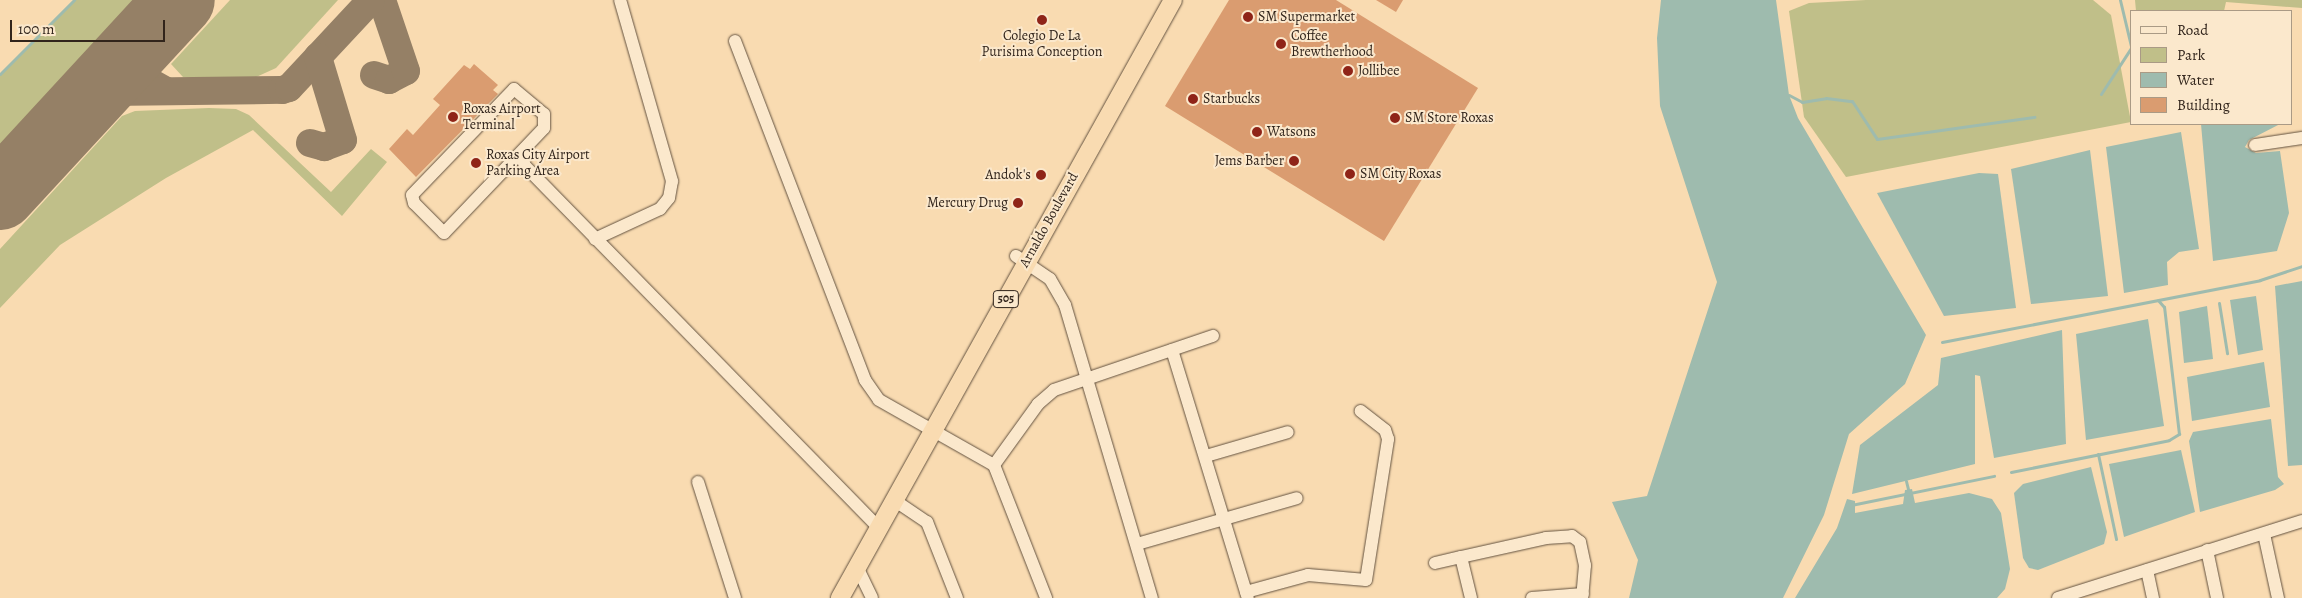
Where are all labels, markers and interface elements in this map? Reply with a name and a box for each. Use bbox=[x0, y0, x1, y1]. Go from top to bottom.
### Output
place label: SM Supermarket bbox=[1258, 9, 1355, 25]
scale bar bbox=[12, 10, 168, 42]
legend bbox=[2130, 10, 2292, 125]
marker: SM Supermarket bbox=[1242, 11, 1254, 23]
marker: Colegio De La Purisima Conception bbox=[1036, 14, 1048, 26]
text: 100 m bbox=[18, 19, 55, 39]
text: Road bbox=[2177, 20, 2208, 40]
place label: Colegio De La Purisima Conception bbox=[982, 28, 1102, 60]
place label: Coffee Brewtherhood bbox=[1291, 28, 1373, 60]
marker: Coffee Brewtherhood bbox=[1275, 38, 1287, 50]
text: Park bbox=[2177, 45, 2205, 65]
place label: Jollibee bbox=[1358, 63, 1399, 79]
marker: Jollibee bbox=[1342, 65, 1354, 77]
text: Water bbox=[2177, 70, 2214, 90]
place label: Starbucks bbox=[1203, 91, 1260, 107]
marker: Starbucks bbox=[1187, 93, 1199, 105]
text: Building bbox=[2177, 95, 2230, 115]
place label: Roxas Airport Terminal bbox=[463, 101, 541, 134]
place label: SM Store Roxas bbox=[1405, 110, 1494, 126]
marker: Roxas Airport Terminal bbox=[447, 111, 459, 123]
marker: SM Store Roxas bbox=[1389, 112, 1401, 124]
place label: Watsons bbox=[1267, 124, 1316, 140]
marker: Watsons bbox=[1251, 126, 1263, 138]
place label: Roxas City Airport Parking Area bbox=[486, 147, 590, 180]
place label: Jems Barber bbox=[1215, 153, 1284, 169]
marker: Jems Barber bbox=[1288, 155, 1300, 167]
marker: Roxas City Airport Parking Area bbox=[470, 157, 482, 169]
place label: SM City Roxas bbox=[1360, 166, 1441, 182]
place label: Andok's bbox=[985, 167, 1031, 183]
marker: SM City Roxas bbox=[1344, 168, 1356, 180]
marker: Andok's bbox=[1035, 169, 1047, 181]
street label: Arnaldo Boulevard bbox=[1016, 170, 1082, 270]
place label: Mercury Drug bbox=[927, 195, 1008, 211]
marker: Mercury Drug bbox=[1012, 197, 1024, 209]
road number: 505 bbox=[992, 290, 1020, 308]

